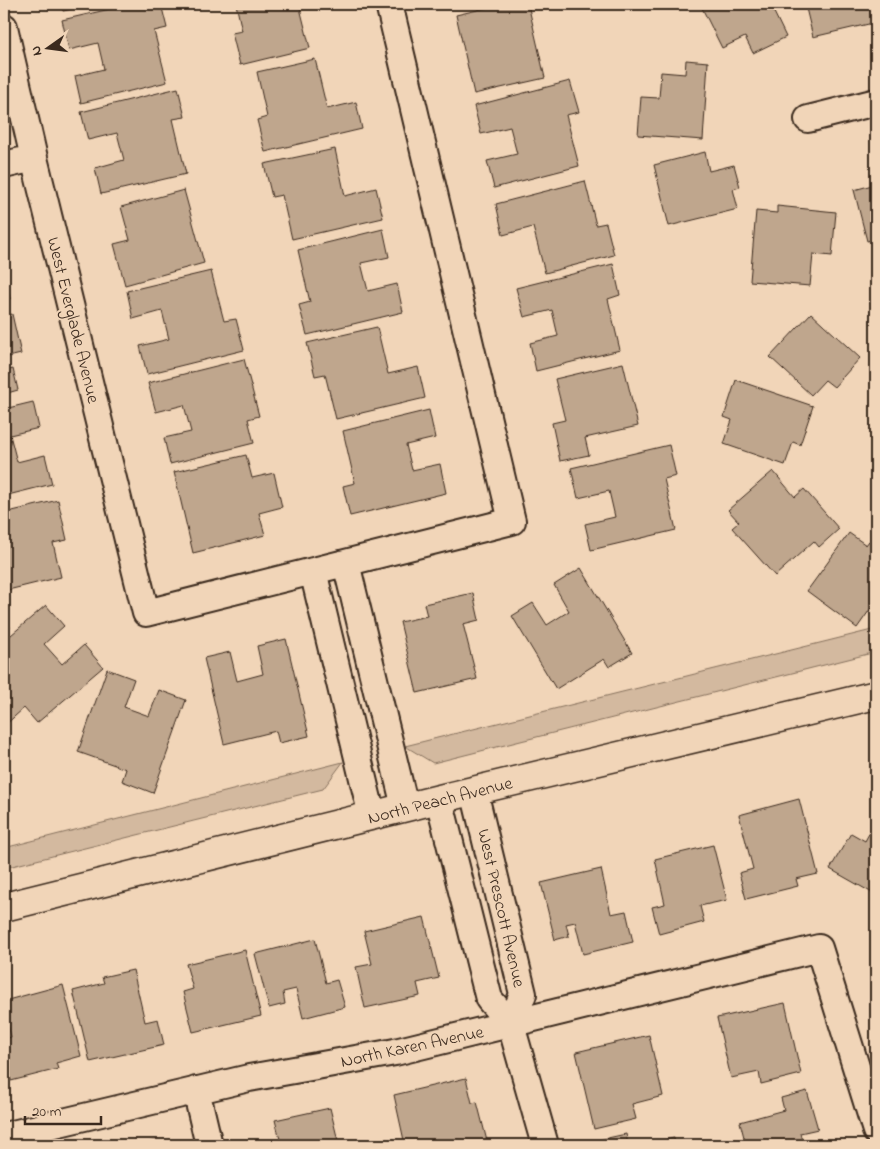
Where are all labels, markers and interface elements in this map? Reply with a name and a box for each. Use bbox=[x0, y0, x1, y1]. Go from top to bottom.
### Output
north arrow bbox=[22, 22, 72, 72]
text: N bbox=[26, 44, 48, 58]
street label: West Everglade Avenue bbox=[38, 235, 106, 407]
street label: North Peach Avenue bbox=[365, 771, 516, 832]
street label: West Prescott Avenue bbox=[469, 827, 531, 991]
street label: North Karen Avenue bbox=[339, 1020, 487, 1076]
scale bar bbox=[25, 1094, 101, 1126]
text: 20 m bbox=[32, 1101, 62, 1123]

